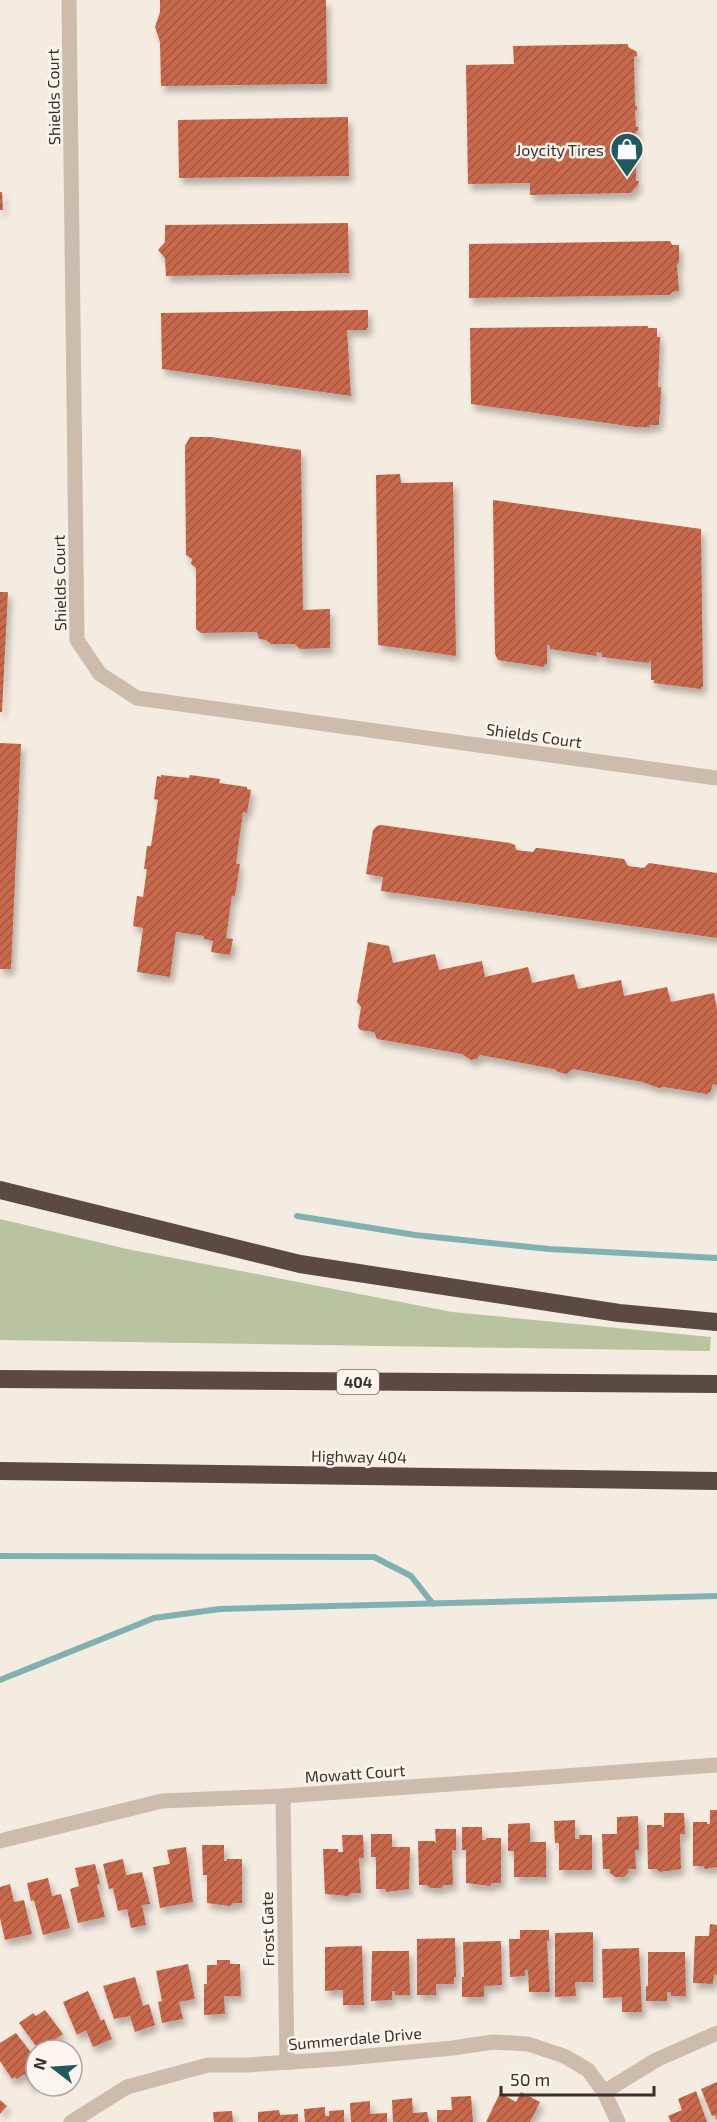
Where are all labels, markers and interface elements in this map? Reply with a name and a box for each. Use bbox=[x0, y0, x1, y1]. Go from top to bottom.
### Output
street label: Shields Court bbox=[43, 49, 63, 145]
shop icon: Joycity Tires bbox=[609, 131, 645, 178]
place label: Joycity Tires bbox=[516, 140, 604, 159]
street label: Shields Court bbox=[49, 535, 69, 631]
street label: Shields Court bbox=[485, 719, 583, 751]
road number: 404 bbox=[337, 1370, 379, 1394]
street label: Highway 404 bbox=[311, 1446, 407, 1466]
street label: Mowatt Court bbox=[304, 1760, 406, 1786]
street label: Frost Gate bbox=[257, 1891, 277, 1967]
street label: Summerdale Drive bbox=[288, 2023, 422, 2053]
north arrow bbox=[24, 2038, 84, 2098]
text: N bbox=[28, 2055, 50, 2072]
scale bar bbox=[501, 2059, 654, 2097]
text: 50 m bbox=[510, 2068, 550, 2090]

